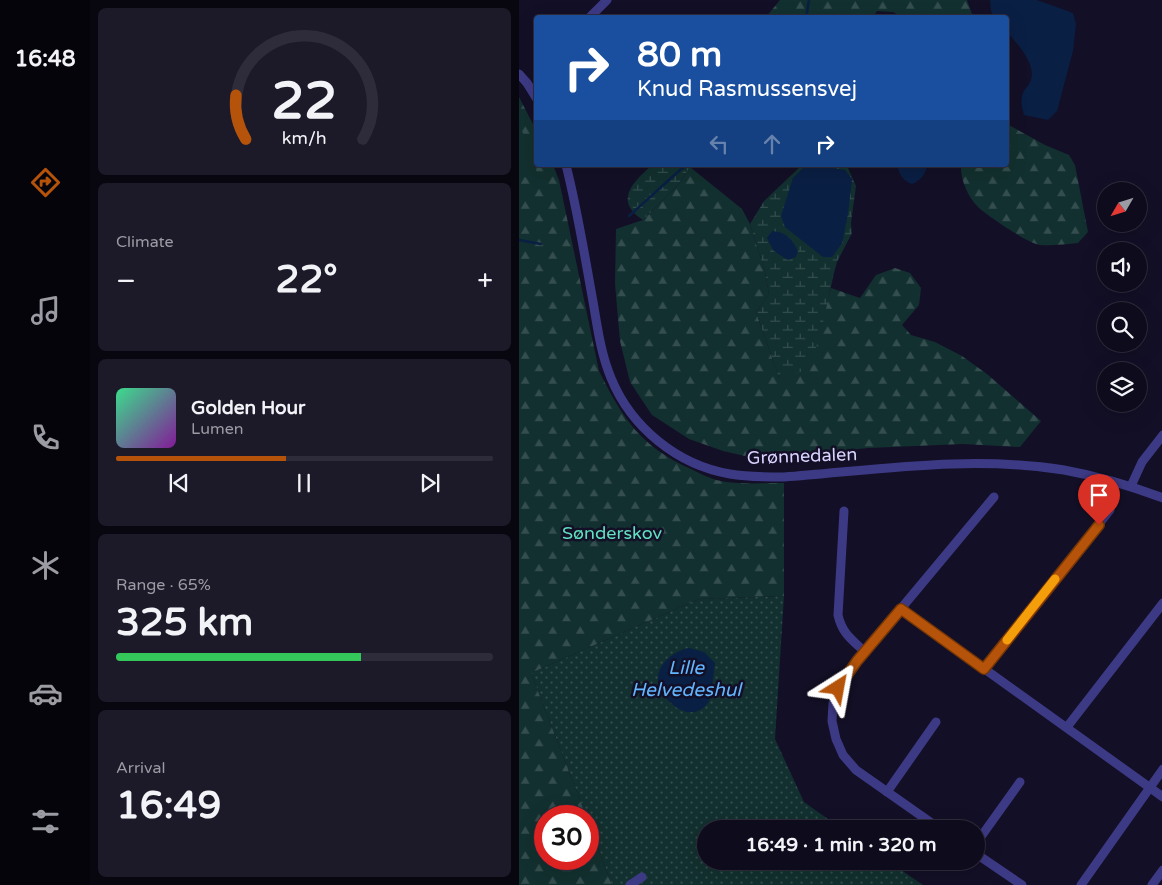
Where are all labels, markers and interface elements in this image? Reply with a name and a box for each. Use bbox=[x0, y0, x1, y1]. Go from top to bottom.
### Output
text: 80 m bbox=[637, 34, 722, 76]
icon: right bbox=[554, 35, 619, 100]
text: 16:48 bbox=[15, 46, 75, 72]
text: 22 bbox=[272, 70, 337, 133]
text: Knud Rasmussensvej bbox=[637, 76, 857, 102]
text: km/h bbox=[282, 128, 327, 149]
icon: left bbox=[705, 130, 733, 158]
icon: ahead bbox=[758, 130, 786, 158]
icon: right bbox=[811, 130, 839, 158]
icon: directions bbox=[28, 165, 63, 200]
north arrow bbox=[1097, 182, 1147, 232]
map controls bbox=[1097, 182, 1147, 412]
text: Climate bbox=[116, 232, 174, 252]
button: sound bbox=[1097, 242, 1147, 292]
text: 22° bbox=[276, 257, 338, 303]
text: − bbox=[116, 264, 136, 298]
text: + bbox=[477, 264, 493, 298]
icon: music bbox=[28, 293, 63, 328]
button: search bbox=[1097, 302, 1147, 352]
button: layers bbox=[1097, 362, 1147, 412]
text: Golden Hour bbox=[191, 397, 305, 419]
text: Lumen bbox=[191, 419, 243, 439]
icon: phone bbox=[28, 420, 63, 455]
street label: Grønnedalen bbox=[746, 443, 858, 469]
icon: previous bbox=[165, 469, 193, 497]
icon: pause bbox=[290, 469, 318, 497]
icon: next bbox=[416, 469, 444, 497]
pin bbox=[1078, 474, 1120, 525]
icon: arrive bbox=[1085, 481, 1113, 509]
park label: Sønderskov bbox=[562, 522, 662, 544]
icon: climate bbox=[28, 548, 63, 583]
text: Range · 65% bbox=[116, 575, 211, 595]
text: 325 km bbox=[116, 600, 253, 646]
water label: Lille Helvedeshul bbox=[631, 657, 743, 701]
position arrow bbox=[811, 661, 863, 713]
icon: car bbox=[28, 676, 63, 711]
text: Arrival bbox=[116, 758, 165, 778]
text: 16:49 bbox=[116, 783, 221, 829]
icon: filters bbox=[28, 804, 63, 839]
speed limit sign: 30 bbox=[534, 805, 599, 870]
text: 16:49 · 1 min · 320 m bbox=[745, 834, 937, 856]

